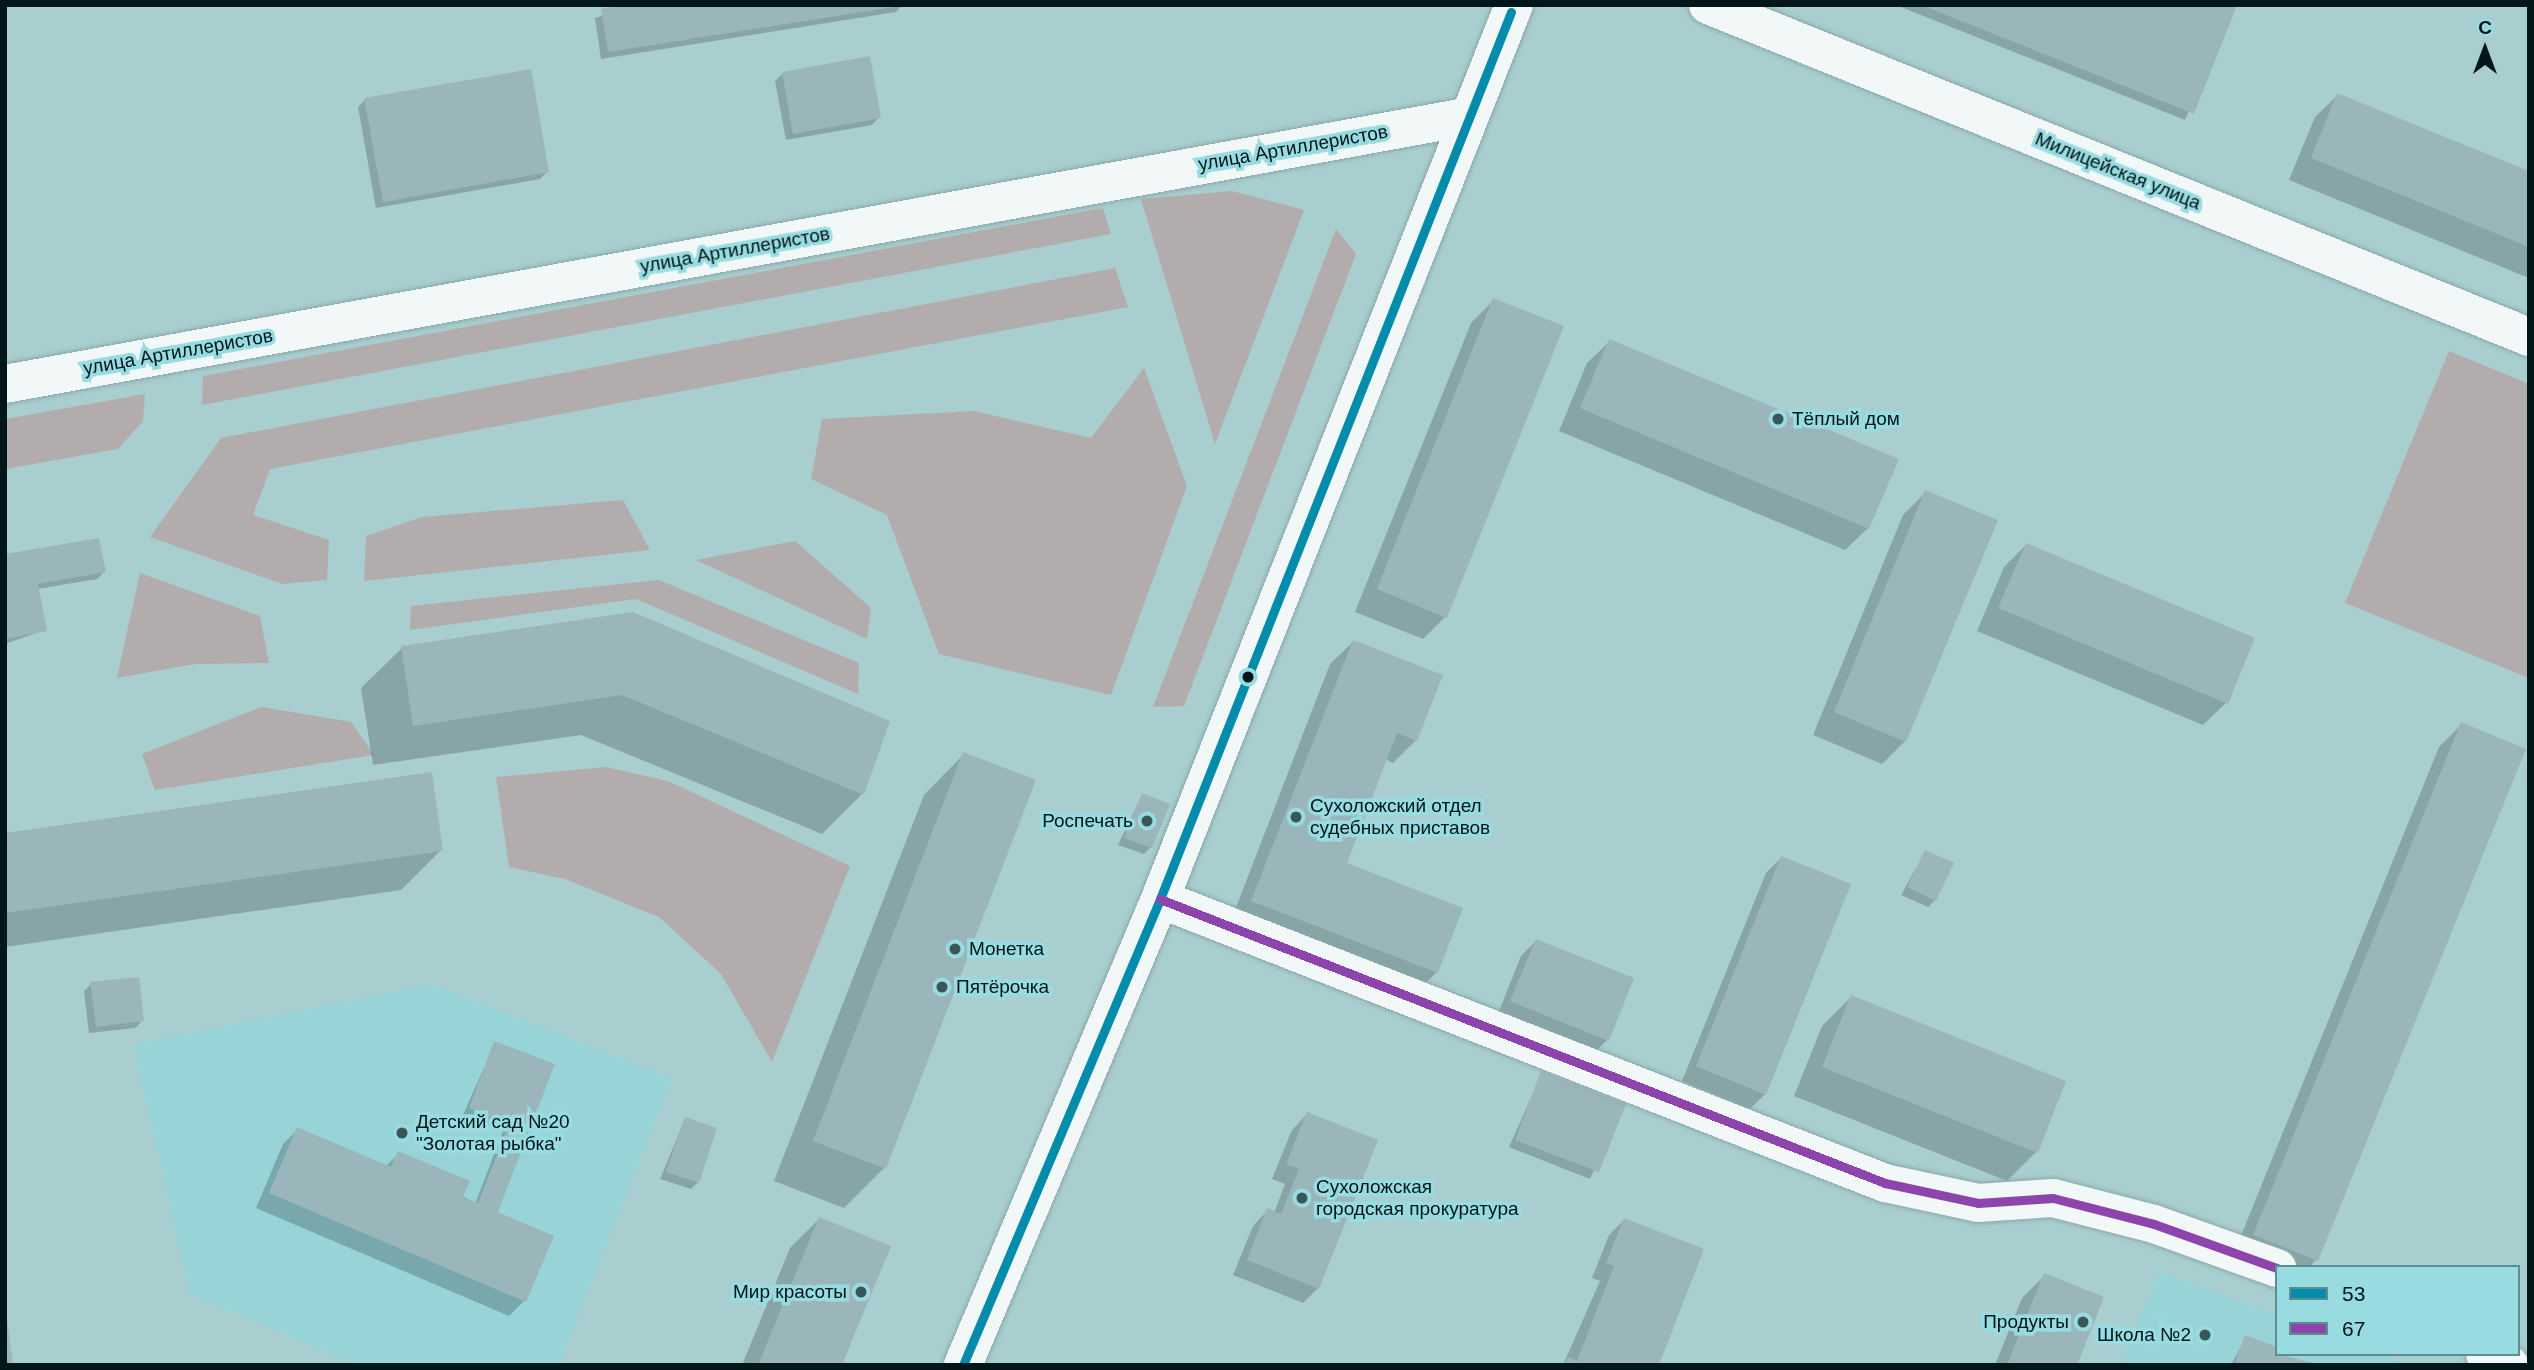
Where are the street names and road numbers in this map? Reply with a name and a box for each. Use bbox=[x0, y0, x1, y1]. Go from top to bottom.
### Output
street label: улица Артиллеристов bbox=[1196, 120, 1390, 176]
street label: Милицейская улица bbox=[2032, 127, 2204, 215]
street label: улица Артиллеристов bbox=[638, 222, 832, 278]
street label: улица Артиллеристов bbox=[81, 324, 275, 380]

